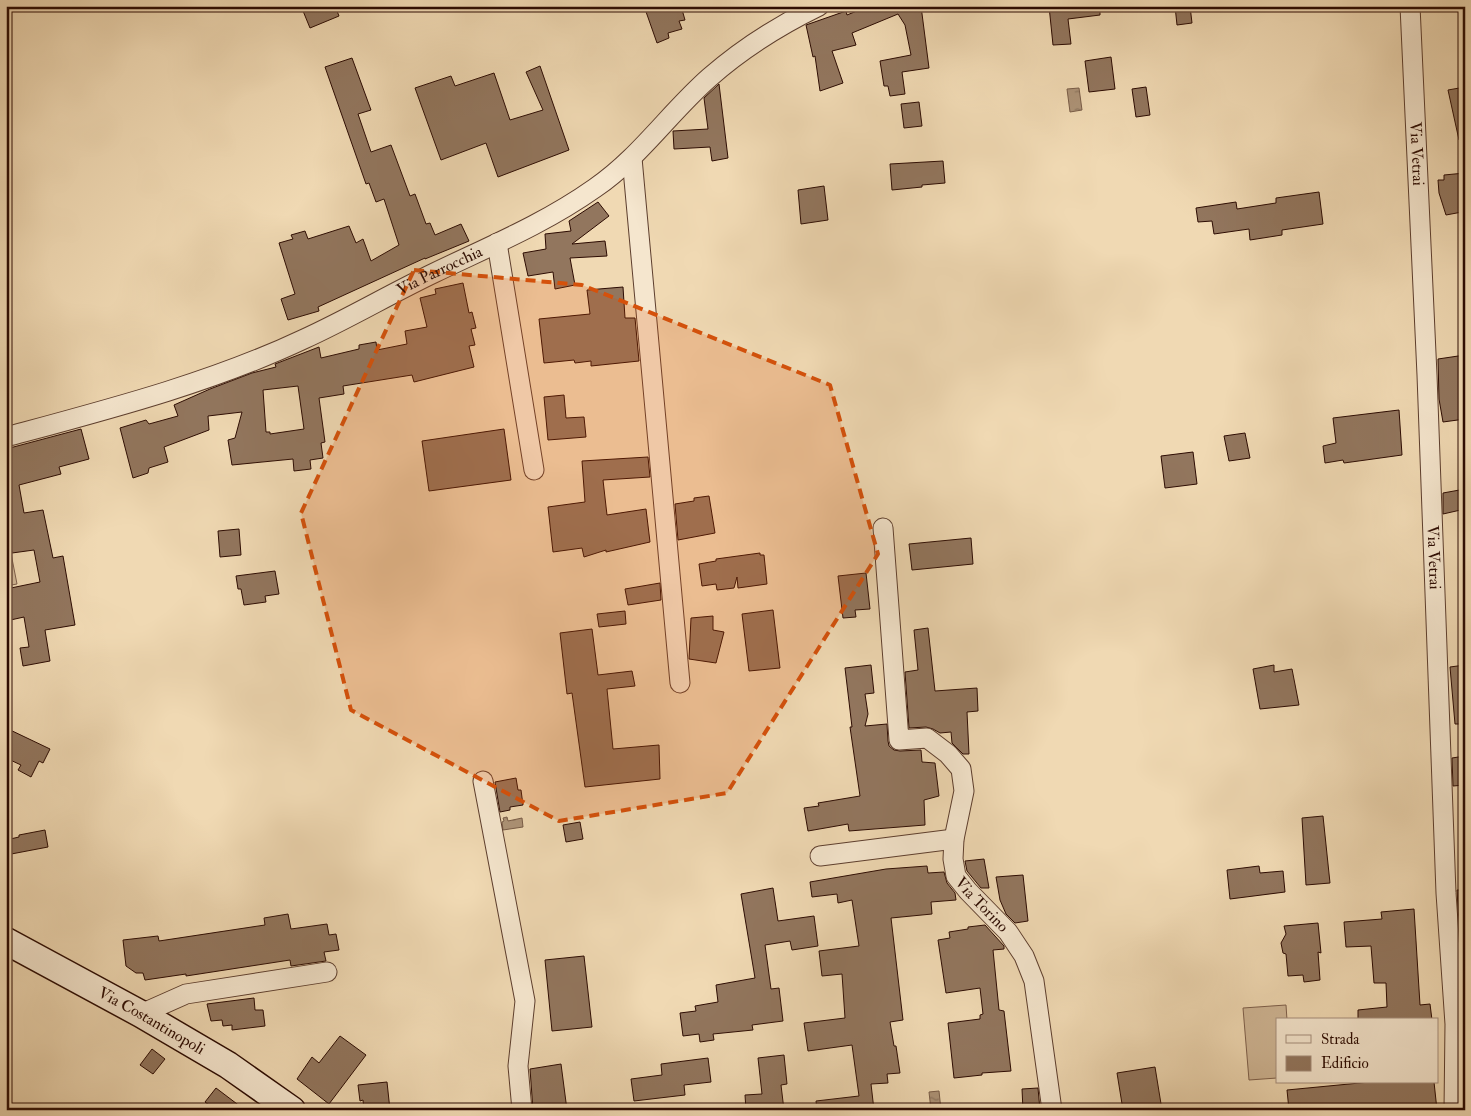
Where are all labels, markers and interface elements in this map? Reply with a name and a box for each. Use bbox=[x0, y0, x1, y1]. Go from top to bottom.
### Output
street label: Via Vetrai bbox=[1405, 121, 1428, 186]
street label: Via Parrocchia bbox=[393, 241, 486, 300]
street label: Via Vetrai bbox=[1423, 525, 1445, 590]
street label: Via Torino bbox=[951, 873, 1013, 937]
street label: Via Costantinopoli bbox=[95, 983, 209, 1059]
legend bbox=[1276, 1018, 1438, 1084]
text: Strada bbox=[1321, 1030, 1360, 1049]
text: Edificio bbox=[1321, 1054, 1369, 1073]

